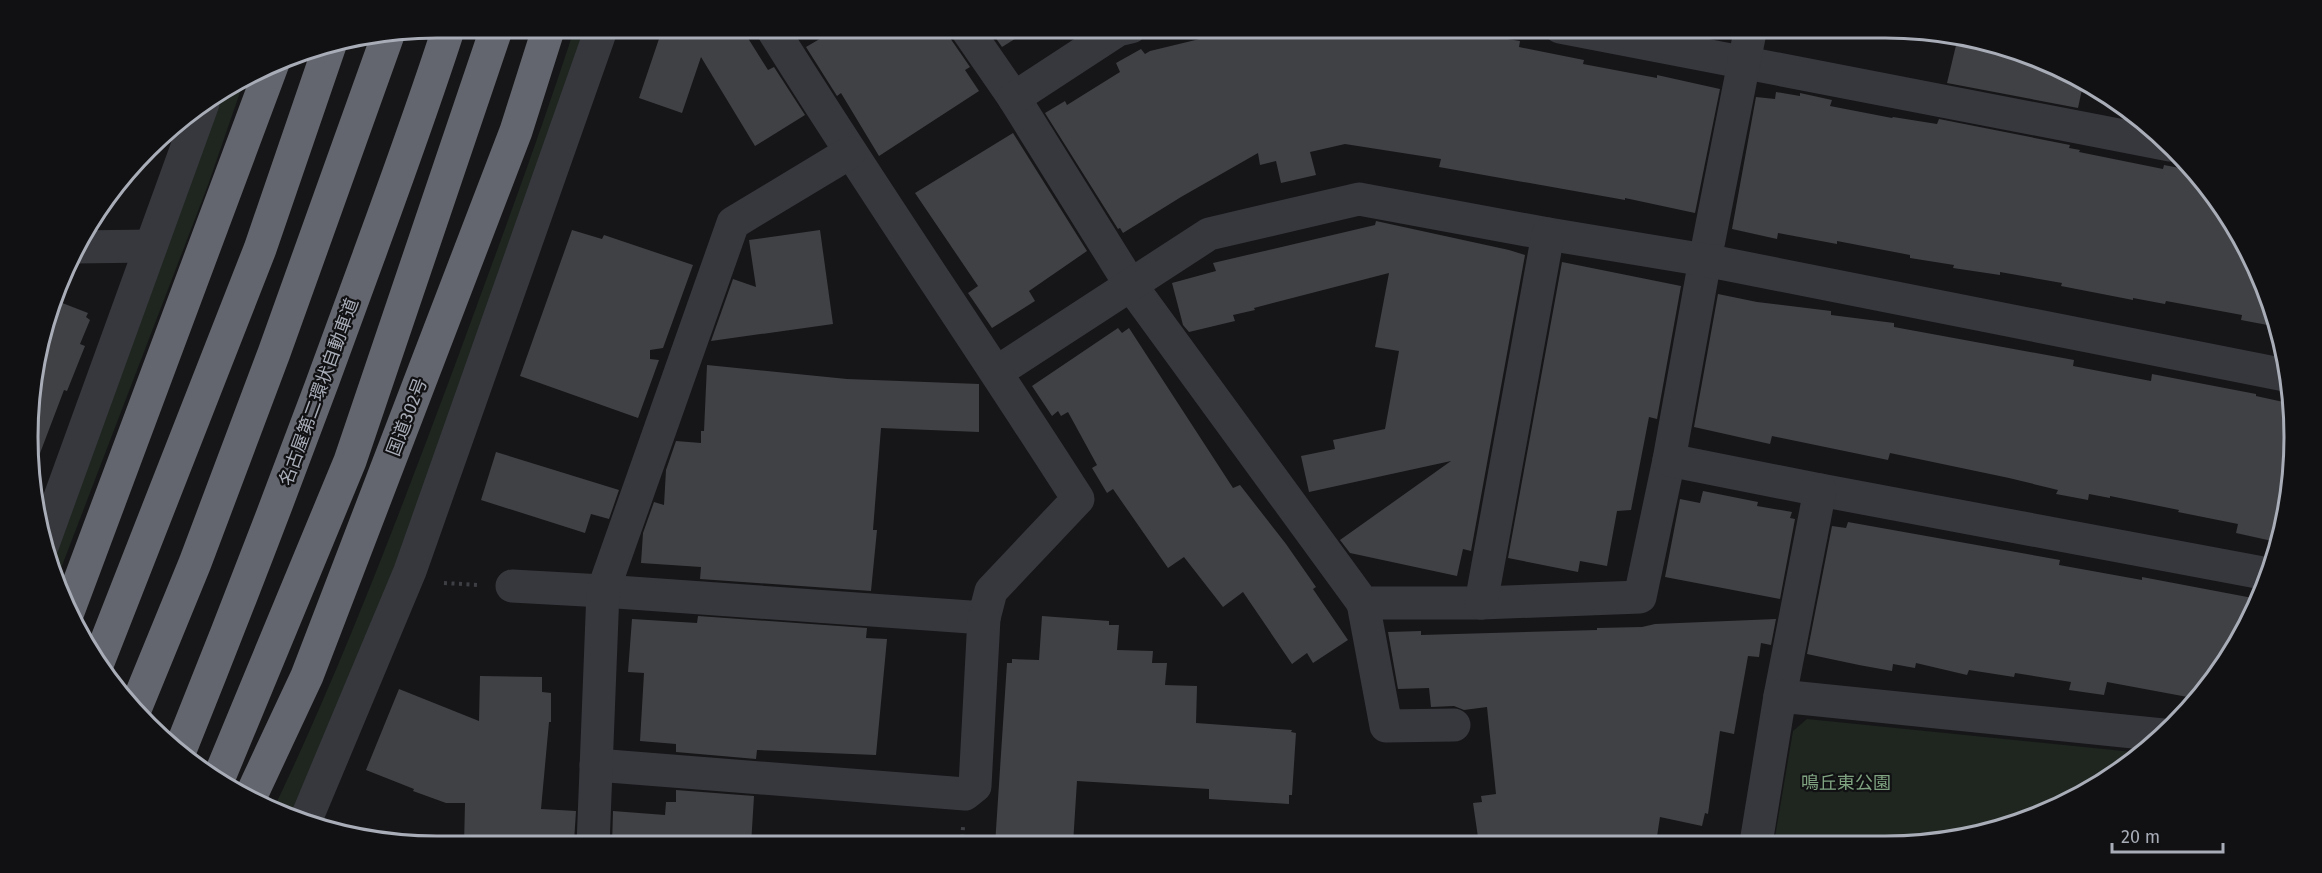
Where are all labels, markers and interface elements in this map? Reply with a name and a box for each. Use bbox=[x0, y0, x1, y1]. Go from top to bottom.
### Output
street label: 名古屋第二環状自動車道 bbox=[275, 295, 363, 489]
street label: 国道302号 bbox=[382, 375, 432, 459]
park label: 鳴丘東公園 bbox=[1801, 772, 1891, 794]
scale bar bbox=[2112, 816, 2223, 854]
text: 20 m bbox=[2121, 826, 2160, 848]

